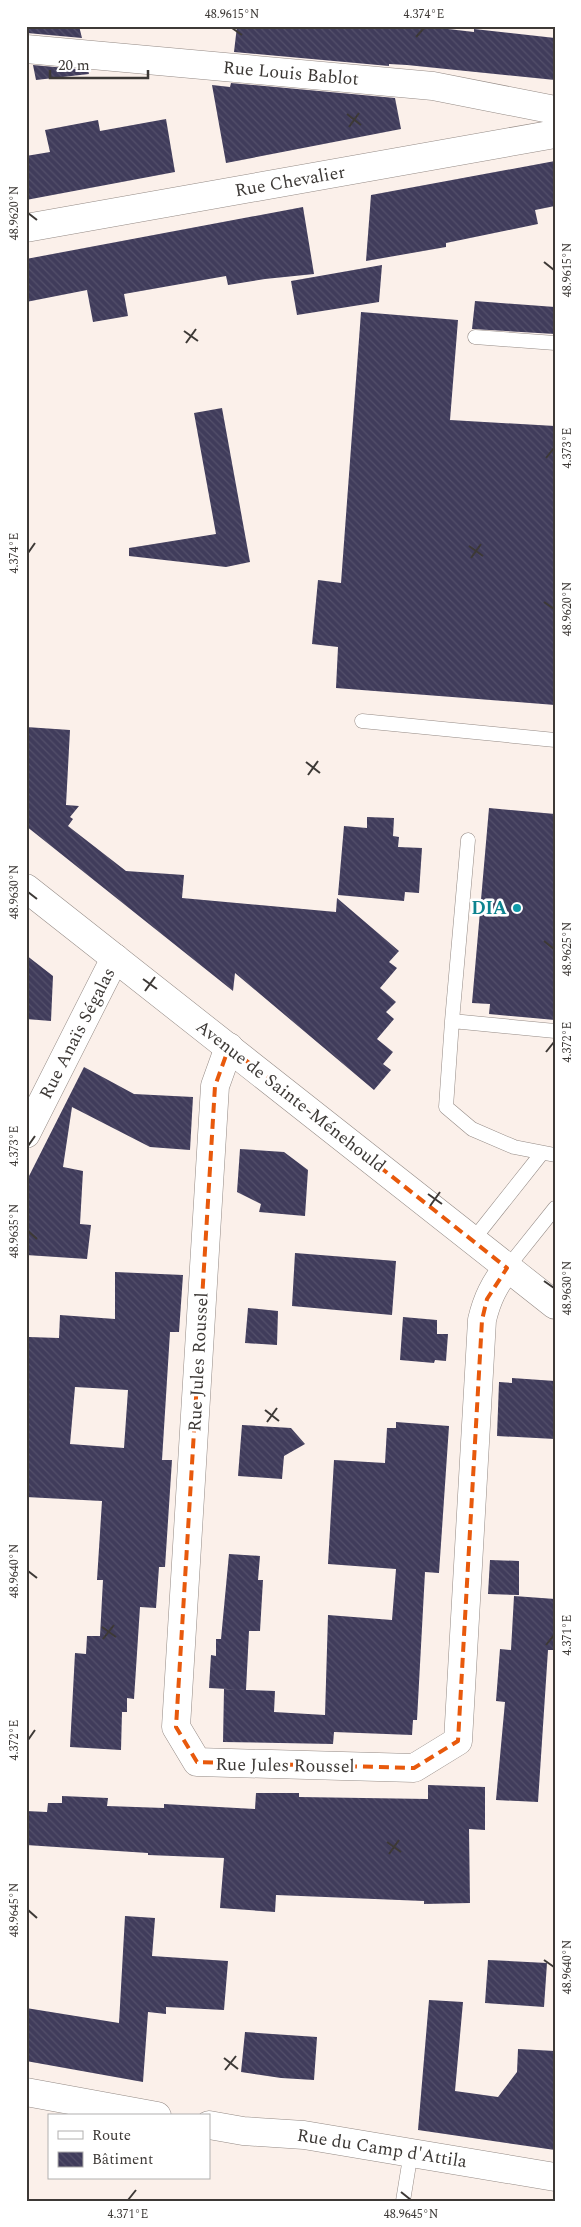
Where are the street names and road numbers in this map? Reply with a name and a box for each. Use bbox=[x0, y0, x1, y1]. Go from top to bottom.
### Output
street label: Rue Louis Bablot bbox=[222, 54, 360, 93]
street label: Rue Chevalier bbox=[233, 159, 347, 204]
street label: Rue Anaïs Ségalas bbox=[33, 963, 122, 1104]
street label: Avenue de Sainte-Ménehould bbox=[190, 1013, 392, 1179]
street label: Rue Jules Roussel bbox=[181, 1292, 216, 1432]
street label: Rue Jules Roussel bbox=[215, 1751, 355, 1780]
street label: Rue du Camp d'Attila bbox=[295, 2122, 469, 2175]

